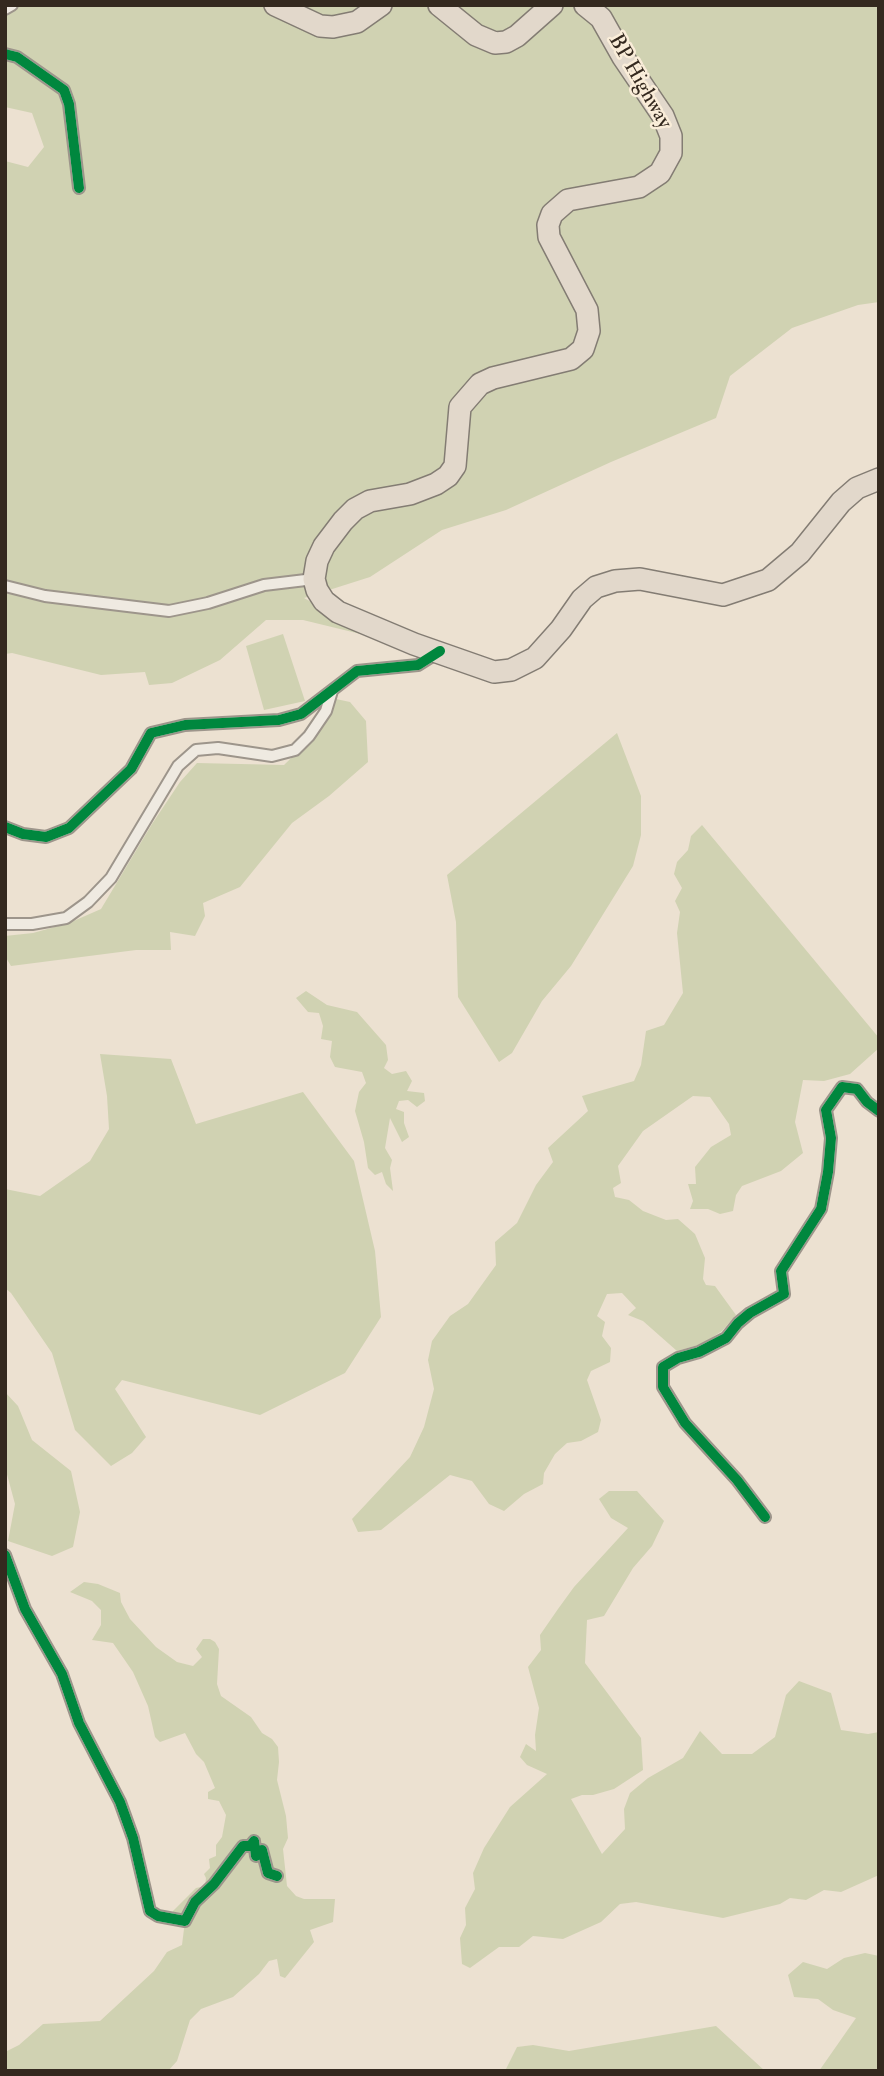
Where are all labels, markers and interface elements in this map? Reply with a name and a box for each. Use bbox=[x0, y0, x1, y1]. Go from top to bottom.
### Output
street label: BP Highway bbox=[602, 30, 676, 134]

